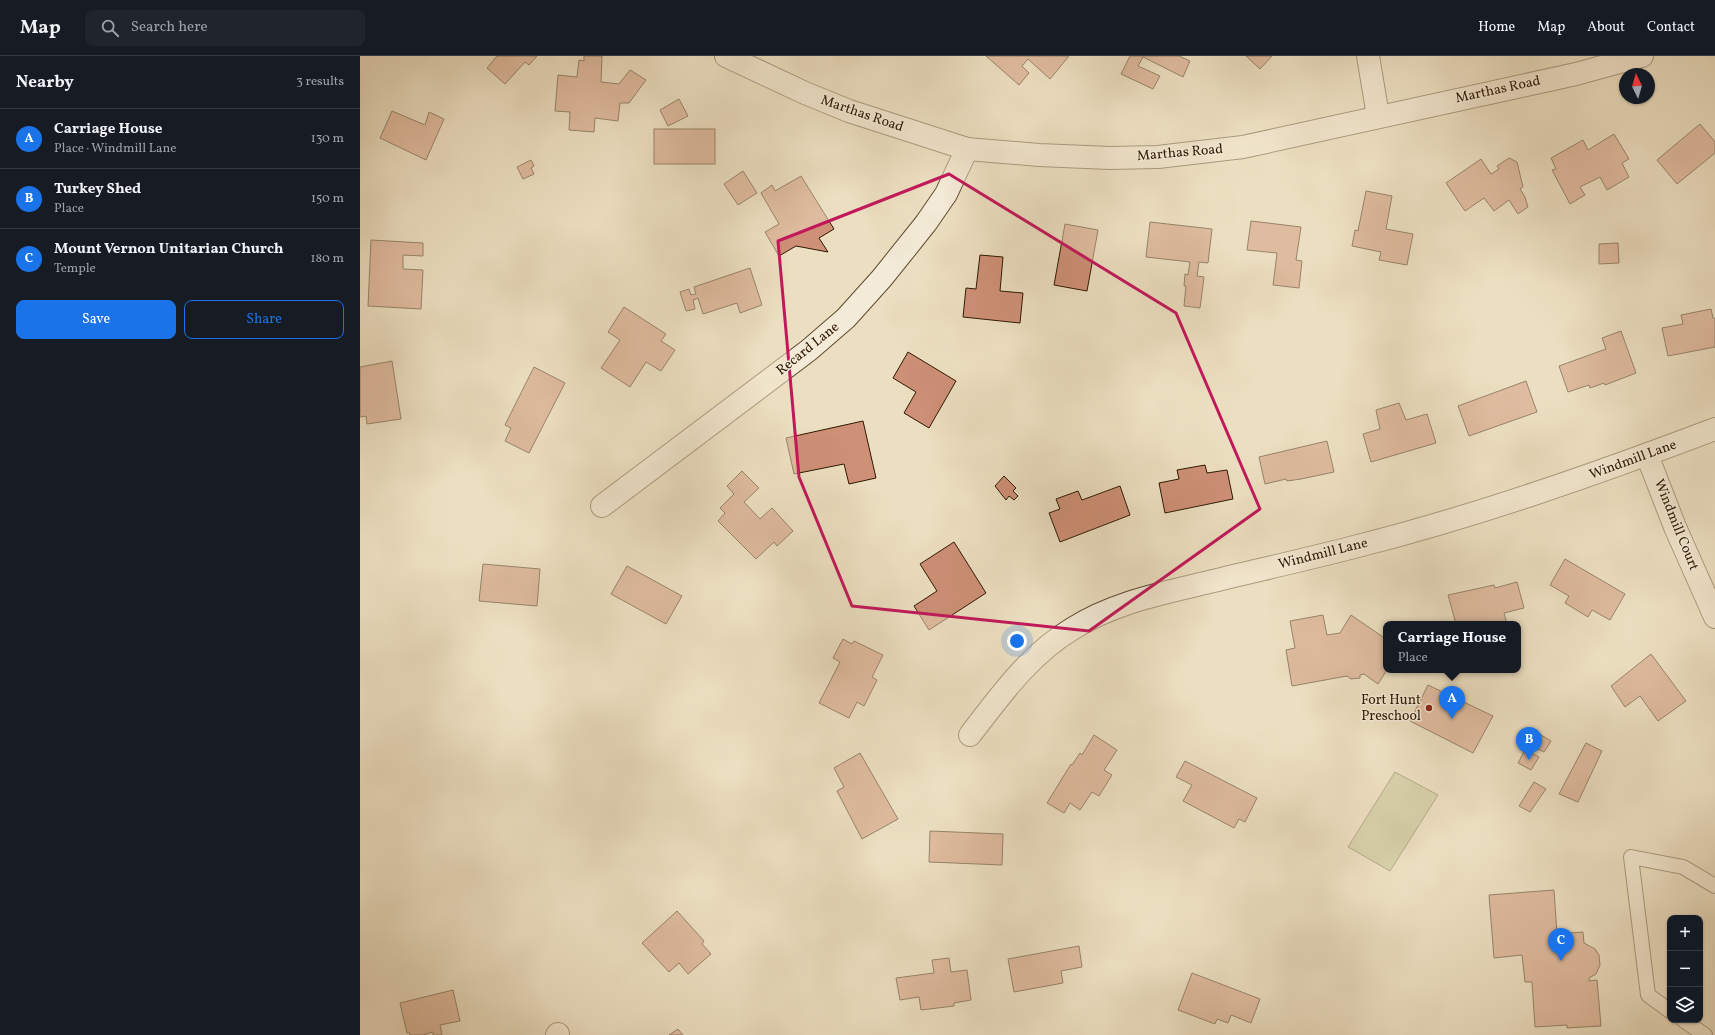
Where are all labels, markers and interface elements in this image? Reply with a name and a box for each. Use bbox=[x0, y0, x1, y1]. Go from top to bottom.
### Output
search box bbox=[85, 10, 365, 46]
text: Map bbox=[20, 15, 61, 41]
icon: search bbox=[99, 17, 121, 39]
text: Search here bbox=[131, 17, 208, 38]
text: Home bbox=[1478, 18, 1515, 37]
text: Map bbox=[1537, 18, 1565, 37]
text: About bbox=[1587, 18, 1625, 37]
text: Contact bbox=[1647, 18, 1695, 37]
north arrow bbox=[1619, 68, 1655, 104]
text: Nearby bbox=[16, 71, 74, 94]
street label: Marthas Road bbox=[1454, 72, 1542, 108]
text: 3 results bbox=[296, 73, 344, 91]
street label: Marthas Road bbox=[818, 91, 906, 137]
text: Carriage House bbox=[54, 119, 162, 140]
text: A bbox=[24, 130, 34, 148]
text: 130 m bbox=[311, 130, 344, 148]
text: Place · Windmill Lane bbox=[54, 140, 176, 158]
street label: Marthas Road bbox=[1136, 140, 1224, 166]
text: Turkey Shed bbox=[54, 179, 141, 200]
text: B bbox=[25, 190, 33, 208]
text: 150 m bbox=[311, 190, 344, 208]
text: Place bbox=[54, 200, 84, 218]
text: Mount Vernon Unitarian Church bbox=[54, 239, 284, 260]
text: C bbox=[25, 250, 33, 268]
text: 180 m bbox=[310, 250, 344, 268]
text: Temple bbox=[54, 260, 96, 278]
button: Save bbox=[16, 300, 176, 339]
button: Share bbox=[184, 300, 344, 339]
street label: Recard Lane bbox=[773, 318, 844, 380]
street label: Windmill Lane bbox=[1587, 435, 1680, 485]
street label: Windmill Court bbox=[1649, 476, 1703, 574]
street label: Windmill Lane bbox=[1276, 534, 1370, 574]
popup bbox=[1383, 621, 1521, 673]
text: Carriage House bbox=[1398, 628, 1506, 649]
your location bbox=[1007, 631, 1027, 651]
text: Place bbox=[1398, 649, 1428, 667]
pin: A bbox=[1439, 686, 1465, 719]
place label: Fort Hunt Preschool bbox=[1361, 691, 1421, 726]
marker: Fort Hunt Preschool bbox=[1424, 703, 1434, 713]
pin: B bbox=[1516, 727, 1542, 760]
map controls bbox=[1667, 915, 1703, 1023]
button: + bbox=[1667, 915, 1703, 951]
pin: C bbox=[1548, 928, 1574, 961]
button: − bbox=[1667, 951, 1703, 987]
button: layers bbox=[1667, 987, 1703, 1023]

